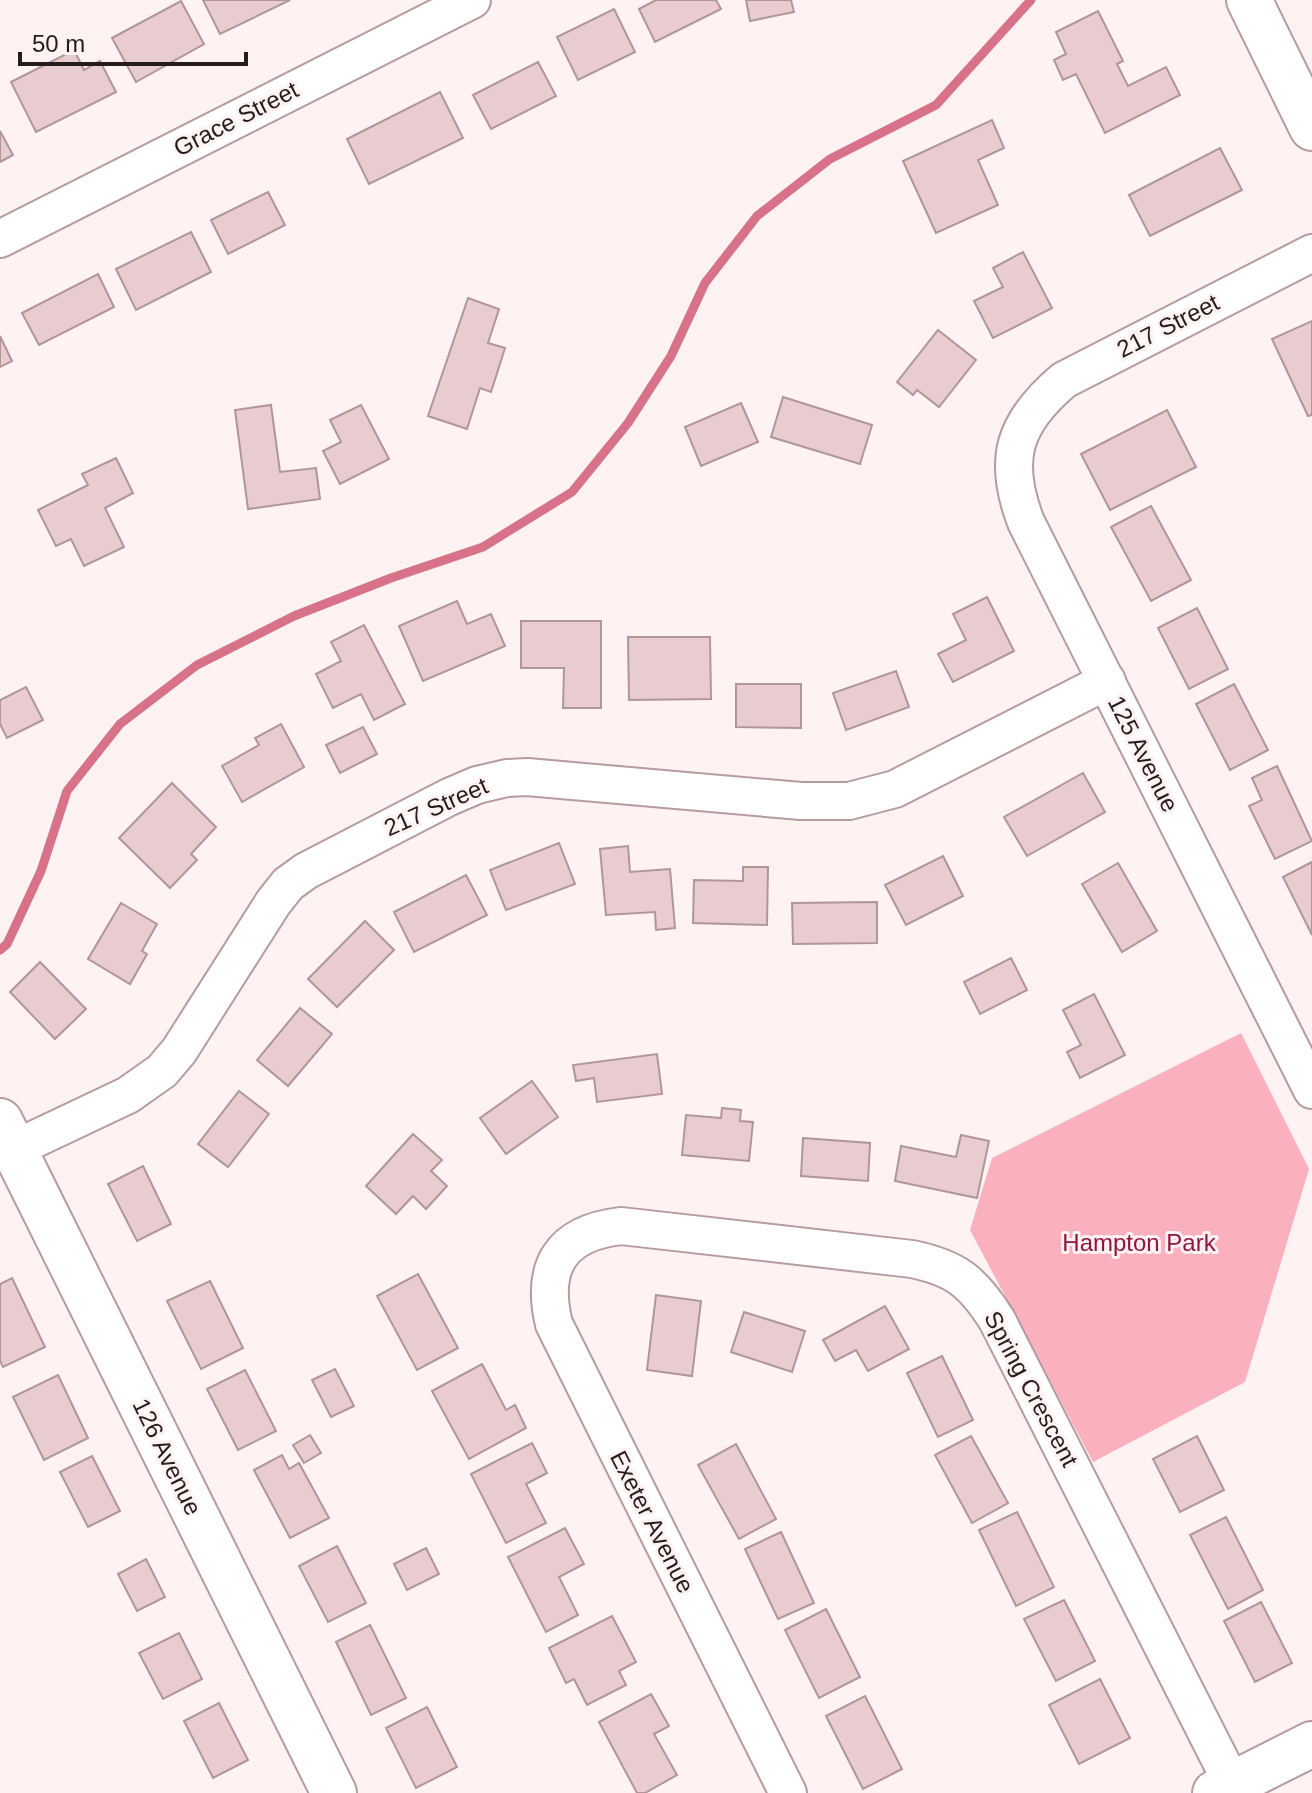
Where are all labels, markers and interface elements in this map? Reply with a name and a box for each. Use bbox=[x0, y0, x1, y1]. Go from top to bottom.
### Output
scale bar bbox=[20, 16, 246, 66]
text: 50 m bbox=[32, 30, 85, 57]
street label: Grace Street bbox=[169, 75, 303, 161]
street label: 217 Street bbox=[1112, 288, 1224, 363]
street label: 125 Avenue bbox=[1103, 691, 1184, 816]
street label: 217 Street bbox=[380, 772, 492, 841]
park label: Hampton Park bbox=[1062, 1229, 1217, 1256]
street label: Spring Crescent bbox=[979, 1306, 1084, 1471]
street label: 126 Avenue bbox=[128, 1394, 207, 1519]
street label: Exeter Avenue bbox=[605, 1446, 700, 1597]

